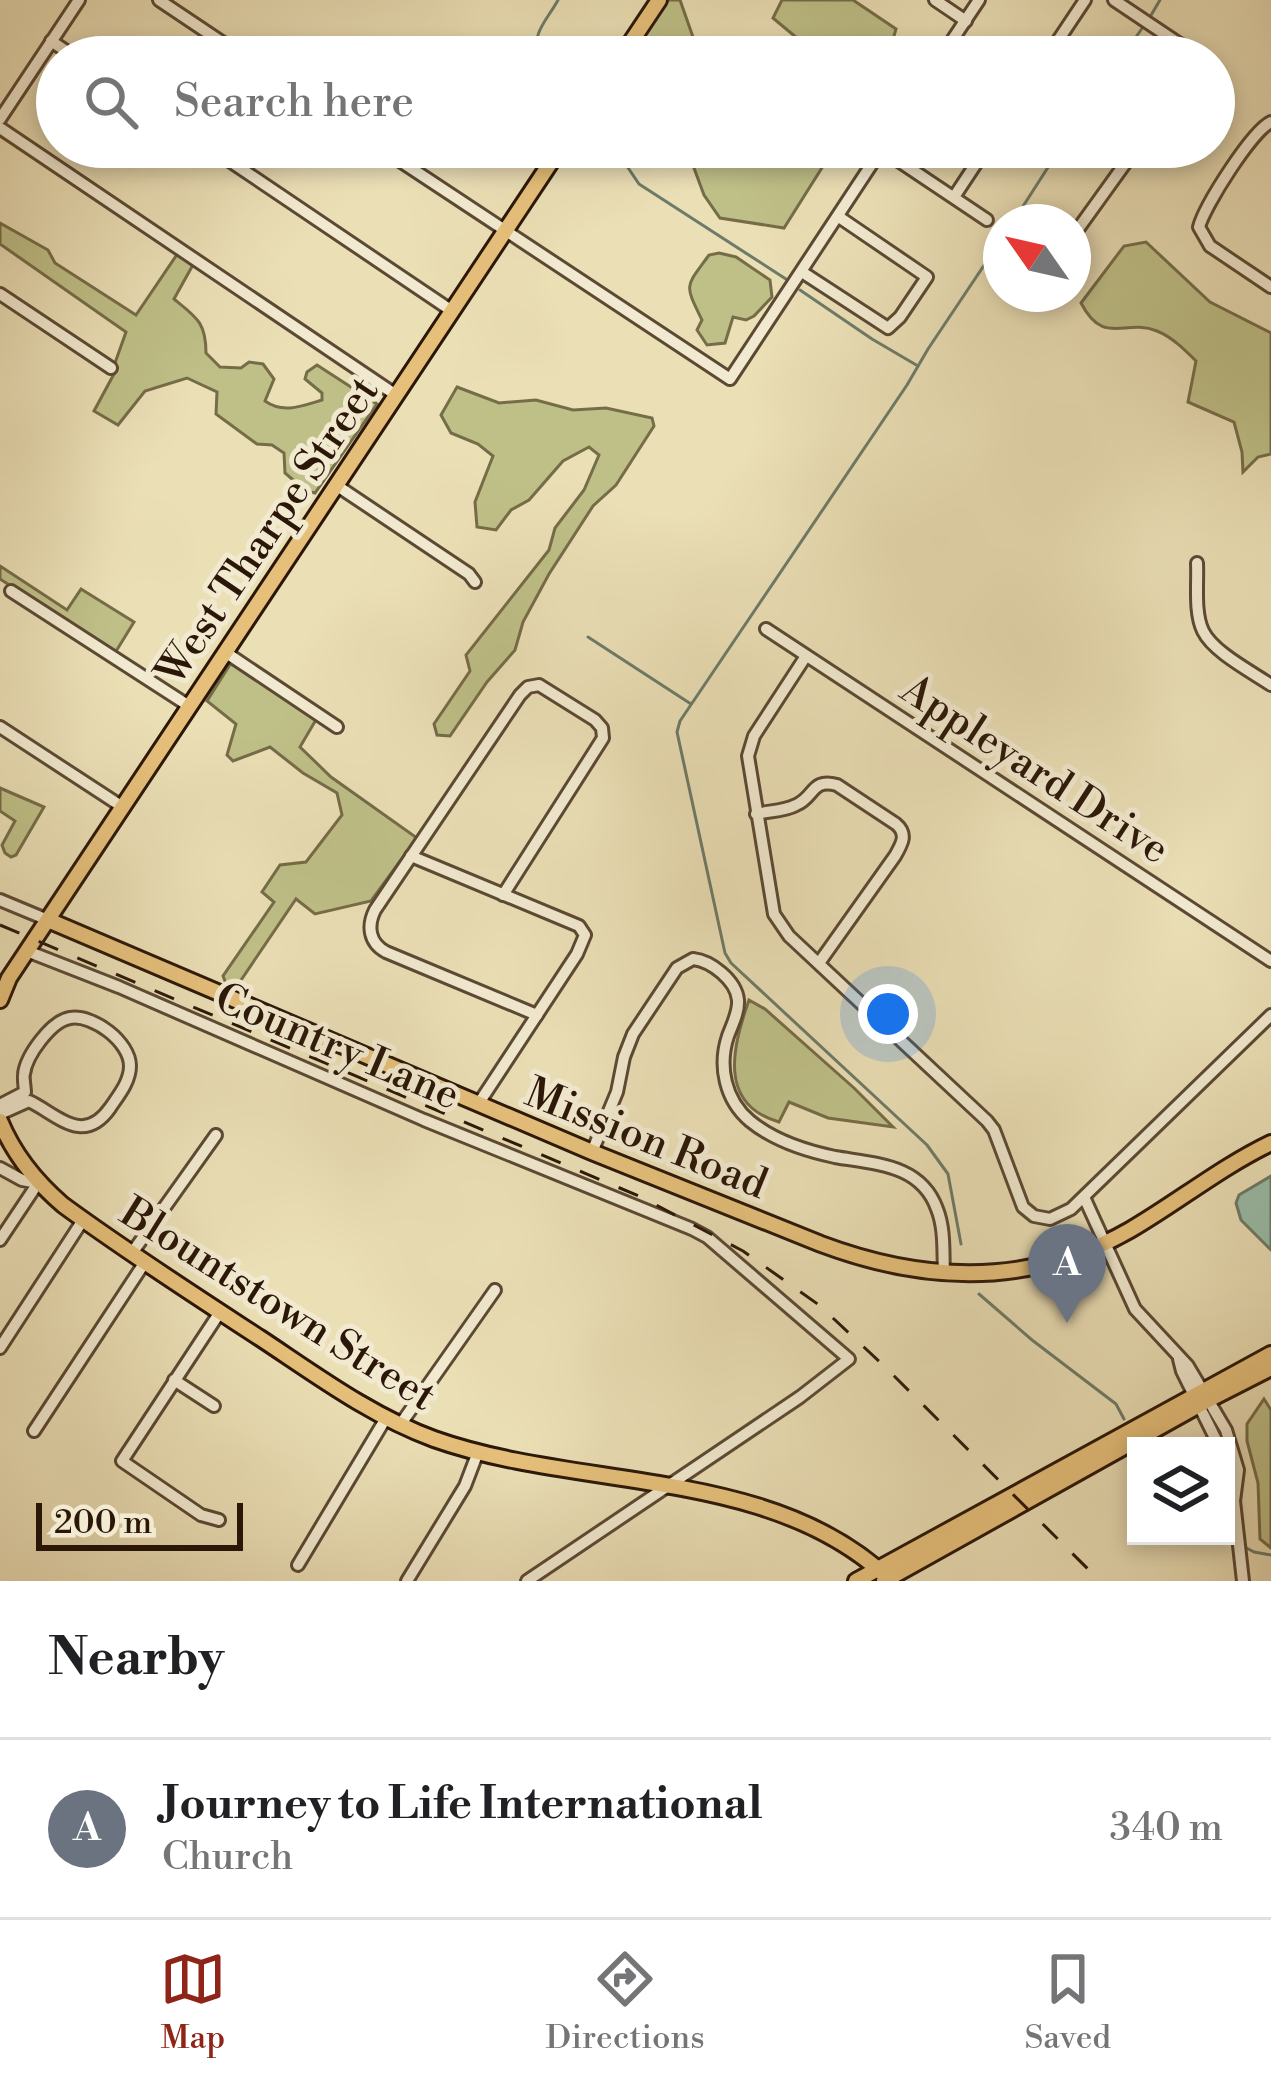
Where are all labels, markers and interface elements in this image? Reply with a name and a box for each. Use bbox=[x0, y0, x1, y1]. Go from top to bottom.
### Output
search box bbox=[36, 36, 1235, 168]
icon: search bbox=[78, 69, 144, 135]
text: Search here bbox=[174, 74, 414, 131]
north arrow bbox=[983, 204, 1091, 312]
street label: West Tharpe Street bbox=[144, 367, 391, 698]
street label: Appleyard Drive bbox=[889, 663, 1179, 877]
street label: Country Lane bbox=[206, 972, 467, 1123]
your location bbox=[858, 984, 918, 1044]
street label: Mission Road bbox=[517, 1067, 775, 1212]
street label: Blountstown Street bbox=[109, 1186, 445, 1424]
pin: A bbox=[1028, 1224, 1106, 1323]
map controls bbox=[1127, 1437, 1235, 1545]
button: layers bbox=[1127, 1437, 1235, 1545]
scale bar bbox=[36, 1497, 243, 1550]
text: 200 m bbox=[54, 1503, 152, 1544]
text: Nearby bbox=[48, 1627, 224, 1691]
text: Journey to Life International bbox=[162, 1776, 763, 1833]
text: A bbox=[73, 1804, 101, 1853]
text: 340 m bbox=[1110, 1804, 1223, 1853]
text: Church bbox=[162, 1833, 293, 1882]
tab: Map bbox=[160, 1946, 226, 2059]
tab: Directions bbox=[546, 1946, 705, 2059]
tab: Saved bbox=[1024, 1946, 1111, 2059]

